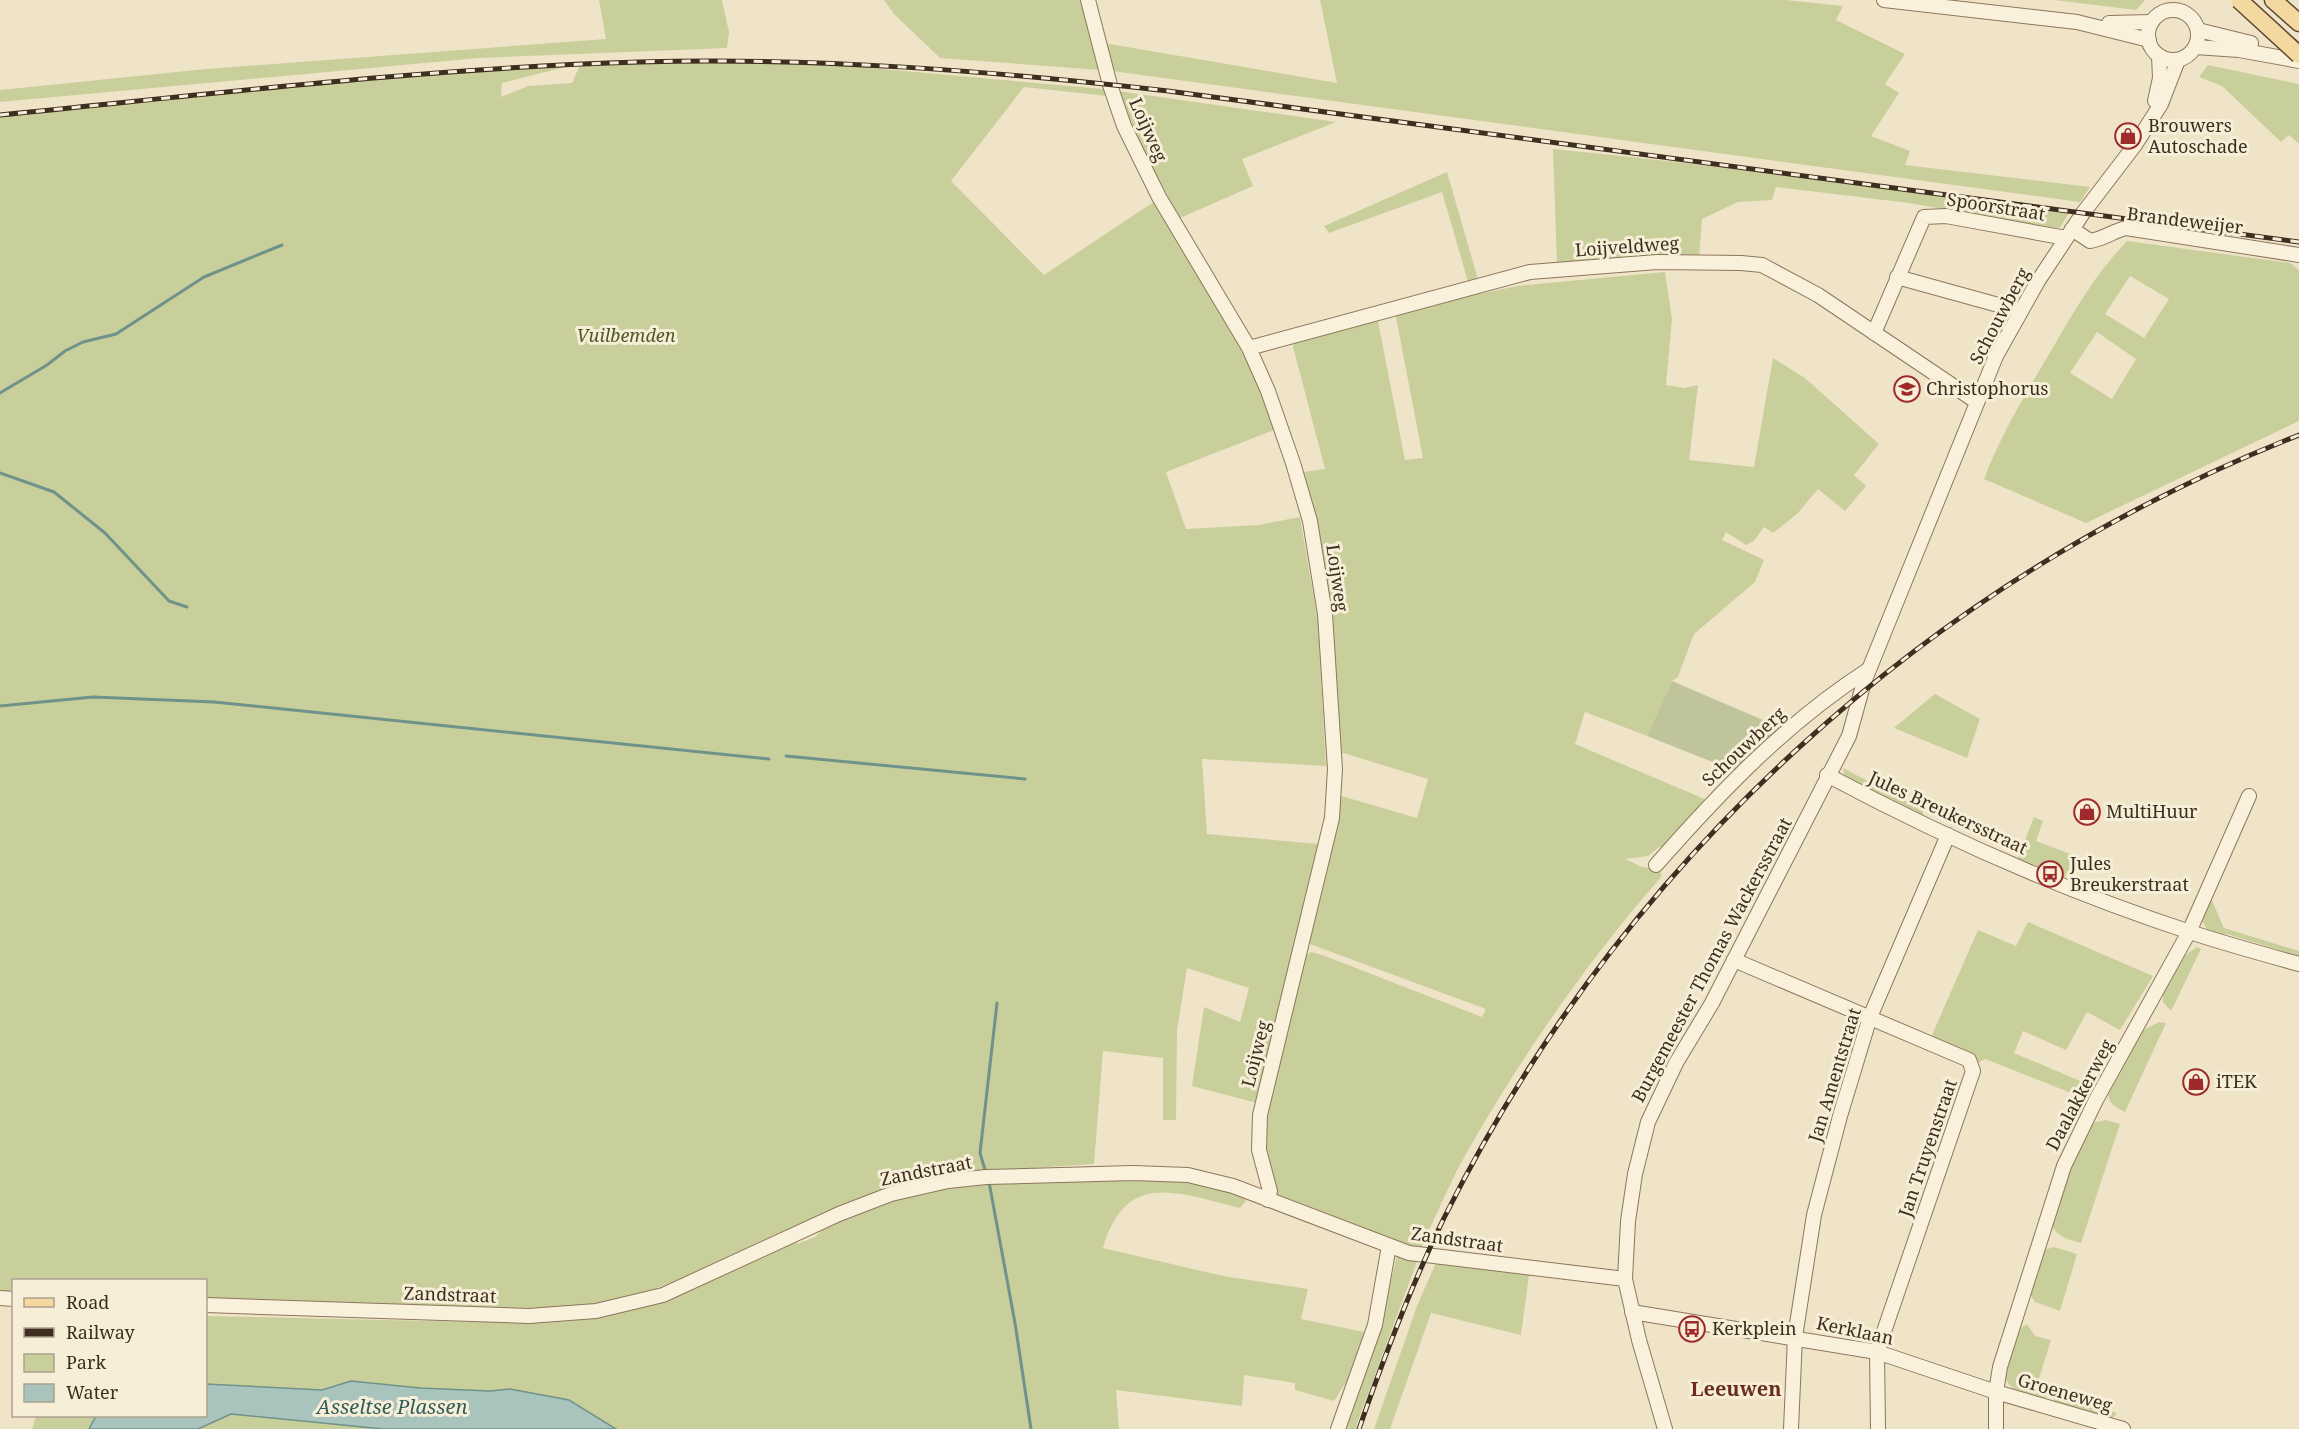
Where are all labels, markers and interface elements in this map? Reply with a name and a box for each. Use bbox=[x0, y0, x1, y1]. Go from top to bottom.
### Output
street label: Loijweg bbox=[1124, 94, 1174, 166]
place label: Brouwers Autoschade bbox=[2148, 113, 2248, 158]
shop icon: Brouwers Autoschade bbox=[2113, 121, 2143, 151]
street label: Spoorstraat bbox=[1945, 186, 2047, 226]
street label: Brandeweijer bbox=[2126, 201, 2245, 239]
street label: Loijveldweg bbox=[1574, 230, 1680, 262]
street label: Schouwberg bbox=[1964, 263, 2035, 368]
park label: Vuilbemden bbox=[576, 323, 676, 347]
school or university icon: Christophorus bbox=[1892, 374, 1922, 404]
place label: Christophorus bbox=[1926, 376, 2048, 400]
street label: Loijweg bbox=[1321, 543, 1355, 613]
street label: Schouwberg bbox=[1696, 701, 1791, 791]
street label: Jules Breukersstraat bbox=[1864, 764, 2032, 859]
shop icon: MultiHuur bbox=[2072, 797, 2102, 827]
place label: MultiHuur bbox=[2106, 799, 2198, 823]
street label: Burgemeester Thomas Wackersstraat bbox=[1626, 813, 1797, 1106]
place label: Jules Breukerstraat bbox=[2069, 851, 2189, 896]
bus stop icon: Jules Breukerstraat bbox=[2035, 859, 2065, 889]
street label: Jan Amentstraat bbox=[1802, 1005, 1866, 1146]
street label: Loijweg bbox=[1235, 1018, 1275, 1089]
street label: Daalakkerweg bbox=[2040, 1034, 2119, 1154]
shop icon: iTEK bbox=[2181, 1067, 2211, 1097]
place label: iTEK bbox=[2216, 1069, 2257, 1093]
street label: Jan Truyenstraat bbox=[1892, 1076, 1962, 1221]
street label: Zandstraat bbox=[878, 1149, 974, 1191]
street label: Zandstraat bbox=[1410, 1221, 1505, 1257]
legend bbox=[12, 1279, 207, 1417]
street label: Zandstraat bbox=[403, 1280, 497, 1308]
text: Road bbox=[66, 1290, 109, 1314]
street label: Kerklaan bbox=[1814, 1310, 1896, 1350]
bus stop icon: Kerkplein bbox=[1677, 1314, 1707, 1344]
place label: Kerkplein bbox=[1712, 1316, 1797, 1340]
text: Railway bbox=[66, 1320, 136, 1344]
text: Park bbox=[66, 1350, 106, 1374]
street label: Groeneweg bbox=[2015, 1367, 2116, 1417]
district label: Leeuwen bbox=[1690, 1375, 1782, 1402]
text: Water bbox=[66, 1380, 119, 1404]
water label: Asseltse Plassen bbox=[315, 1393, 467, 1420]

